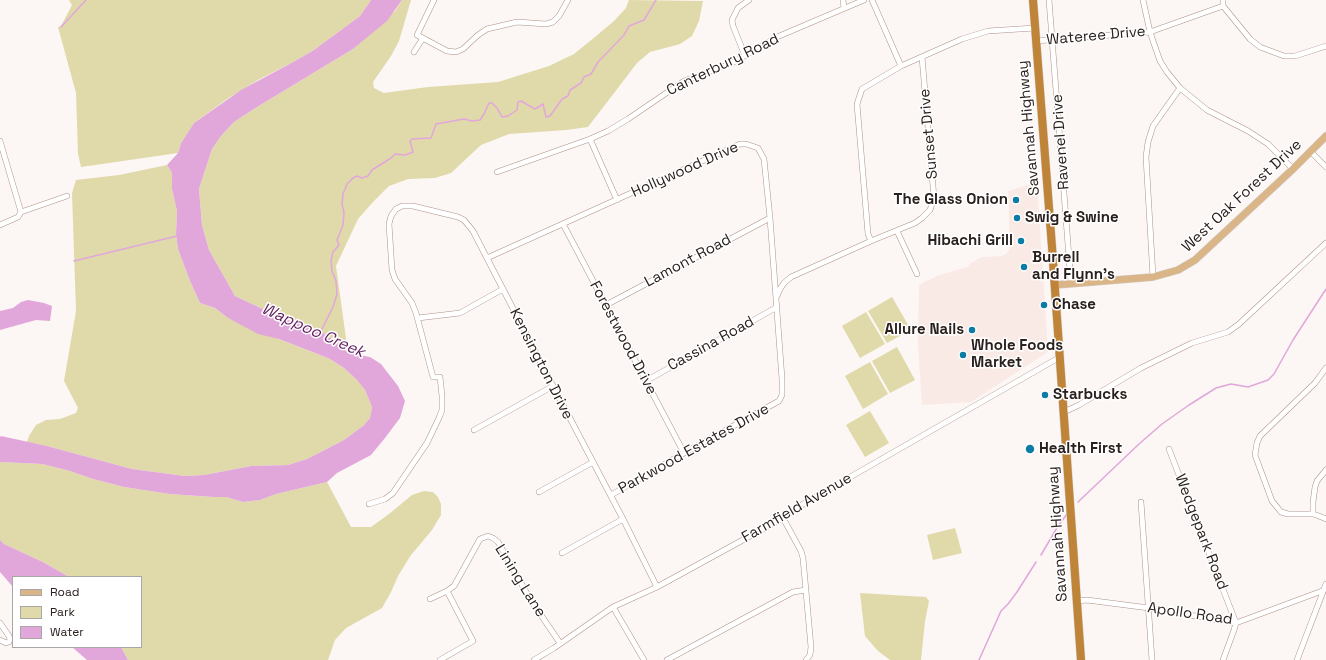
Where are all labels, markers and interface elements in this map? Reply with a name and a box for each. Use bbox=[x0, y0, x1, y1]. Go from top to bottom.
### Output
street label: Wateree Drive bbox=[1046, 23, 1146, 49]
street label: Canterbury Road bbox=[664, 30, 782, 100]
street label: Savannah Highway bbox=[1014, 60, 1044, 196]
street label: Sunset Drive bbox=[916, 88, 942, 180]
street label: Ravenel Drive bbox=[1049, 94, 1073, 190]
street label: West Oak Forest Drive bbox=[1179, 136, 1305, 256]
street label: Hollywood Drive bbox=[629, 138, 741, 202]
place label: The Glass Onion bbox=[894, 191, 1008, 209]
marker: The Glass Onion bbox=[1011, 195, 1021, 205]
place label: Swig & Swine bbox=[1025, 209, 1119, 227]
marker: Swig & Swine bbox=[1012, 213, 1022, 223]
street label: Lamont Road bbox=[642, 231, 734, 291]
place label: Hibachi Grill bbox=[927, 232, 1013, 250]
marker: Hibachi Grill bbox=[1016, 236, 1026, 246]
place label: Burrell and Flynn's bbox=[1032, 249, 1115, 284]
marker: Burrell and Flynn's bbox=[1019, 262, 1029, 272]
street label: Forestwood Drive bbox=[585, 278, 661, 398]
place label: Chase bbox=[1052, 296, 1096, 314]
water label: Wappoo Creek bbox=[258, 300, 368, 362]
marker: Chase bbox=[1039, 300, 1049, 310]
street label: Kensington Drive bbox=[505, 305, 577, 423]
street label: Cassina Road bbox=[665, 313, 757, 375]
place label: Allure Nails bbox=[885, 321, 964, 339]
marker: Allure Nails bbox=[967, 325, 977, 335]
place label: Whole Foods Market bbox=[971, 337, 1063, 372]
marker: Whole Foods Market bbox=[958, 350, 968, 360]
place label: Starbucks bbox=[1053, 386, 1127, 404]
marker: Starbucks bbox=[1040, 390, 1050, 400]
street label: Parkwood Estates Drive bbox=[616, 400, 772, 498]
place label: Health First bbox=[1039, 440, 1122, 458]
marker: Health First bbox=[1024, 443, 1036, 455]
street label: Savannah Highway bbox=[1044, 466, 1072, 602]
street label: Farmfield Avenue bbox=[739, 469, 855, 547]
street label: Wedgepark Road bbox=[1171, 472, 1231, 592]
street label: Lining Lane bbox=[491, 541, 549, 621]
legend bbox=[12, 576, 142, 648]
text: Road bbox=[50, 584, 79, 600]
street label: Apollo Road bbox=[1146, 599, 1234, 629]
text: Park bbox=[50, 604, 75, 620]
text: Water bbox=[50, 624, 84, 640]

